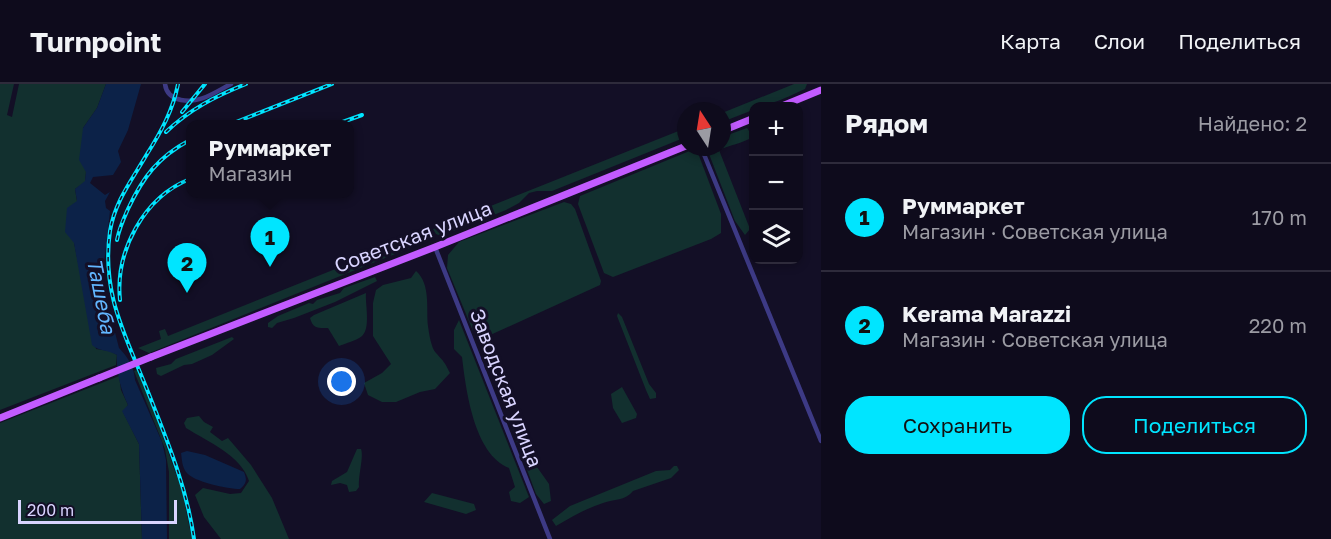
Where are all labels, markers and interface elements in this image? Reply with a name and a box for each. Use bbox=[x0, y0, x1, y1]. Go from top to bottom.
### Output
text: Turnpoint bbox=[30, 25, 161, 58]
text: Карта bbox=[1000, 28, 1061, 54]
text: Слои bbox=[1094, 28, 1145, 54]
text: Поделиться bbox=[1178, 28, 1301, 54]
north arrow bbox=[677, 102, 731, 156]
map controls bbox=[749, 102, 803, 264]
button: + bbox=[749, 102, 803, 156]
text: Рядом bbox=[845, 108, 928, 139]
text: Найдено: 2 bbox=[1198, 111, 1307, 135]
popup bbox=[186, 120, 354, 198]
text: Руммаркет bbox=[209, 134, 331, 161]
button: − bbox=[749, 156, 803, 210]
text: Магазин bbox=[209, 161, 292, 185]
text: Руммаркет bbox=[902, 192, 1025, 219]
street label: Советская улица bbox=[331, 195, 495, 277]
text: 1 bbox=[859, 205, 870, 229]
text: 170 m bbox=[1252, 205, 1307, 229]
button: layers bbox=[749, 210, 803, 264]
pin: 1 bbox=[250, 218, 290, 267]
text: Магазин · Советская улица bbox=[902, 219, 1168, 243]
pin: 2 bbox=[168, 244, 207, 293]
water label: Ташеба bbox=[82, 256, 122, 337]
text: Kerama Marazzi bbox=[902, 300, 1071, 327]
street label: Заводская улица bbox=[466, 305, 548, 470]
text: 2 bbox=[858, 313, 871, 337]
text: 220 m bbox=[1249, 313, 1307, 337]
text: Магазин · Советская улица bbox=[902, 327, 1168, 351]
your location bbox=[327, 367, 356, 396]
button: Сохранить bbox=[845, 396, 1070, 454]
button: Поделиться bbox=[1082, 396, 1307, 454]
scale bar bbox=[18, 497, 177, 524]
text: 200 m bbox=[27, 500, 74, 520]

